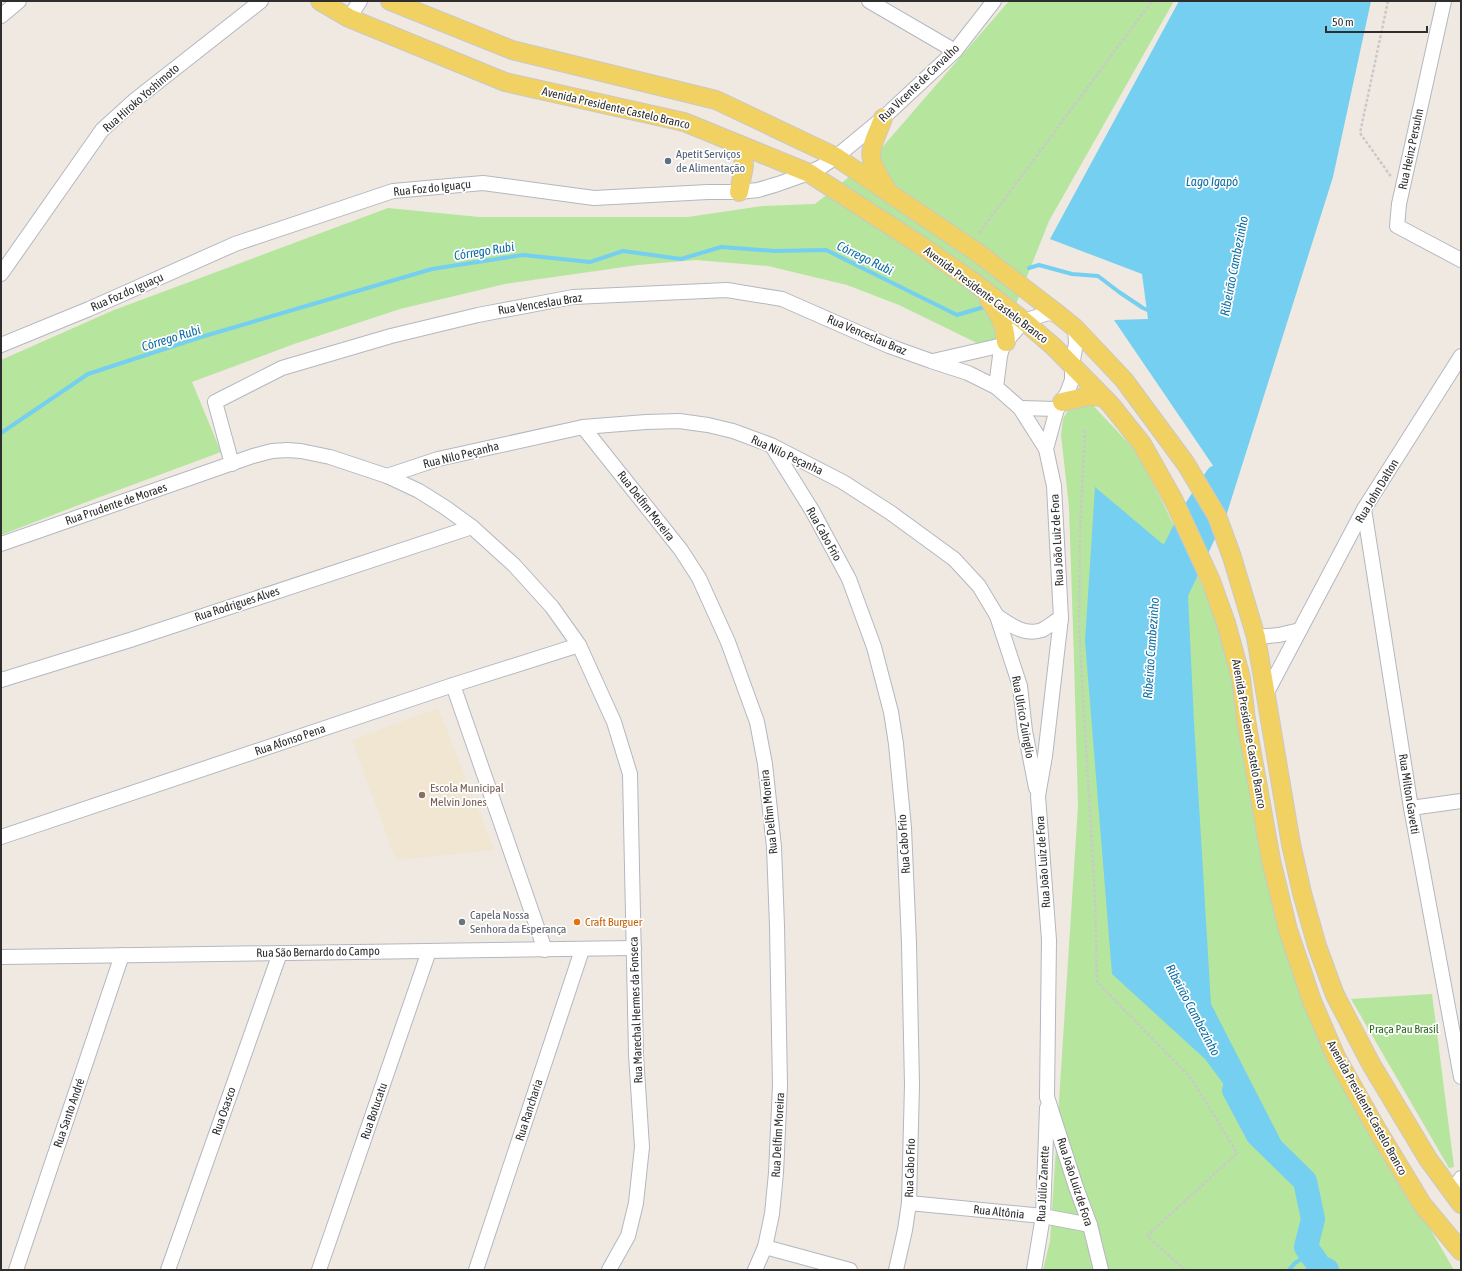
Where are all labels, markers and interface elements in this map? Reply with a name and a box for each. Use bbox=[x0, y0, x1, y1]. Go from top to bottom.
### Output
scale bar bbox=[1326, 8, 1427, 34]
text: 50 m bbox=[1332, 15, 1354, 29]
street label: Rua Vicente de Carvalho bbox=[876, 41, 962, 125]
street label: Rua Hiroko Yoshimoto bbox=[100, 61, 182, 135]
street label: Avenida Presidente Castelo Branco bbox=[541, 84, 692, 132]
street label: Rua Heinz Persuhn bbox=[1396, 107, 1426, 191]
place label: Apetit Serviços de Alimentação bbox=[676, 147, 746, 175]
marker: Apetit Serviços de Alimentação bbox=[663, 156, 673, 166]
water label: Lago Igapó bbox=[1186, 174, 1238, 189]
street label: Rua Foz do Iguaçu bbox=[393, 177, 472, 199]
water label: Ribeirão Cambezinho bbox=[1217, 215, 1251, 317]
water label: Córrego Rubi bbox=[834, 238, 896, 278]
water label: Córrego Rubi bbox=[453, 239, 515, 263]
street label: Avenida Presidente Castelo Branco bbox=[921, 244, 1051, 346]
street label: Rua Foz do Iguaçu bbox=[89, 270, 166, 314]
street label: Rua Venceslau Braz bbox=[497, 290, 584, 318]
street label: Rua Venceslau Braz bbox=[825, 312, 909, 358]
water label: Córrego Rubi bbox=[140, 322, 202, 354]
street label: Rua Nilo Peçanha bbox=[749, 432, 825, 478]
street label: Rua Nilo Peçanha bbox=[422, 439, 500, 471]
street label: Rua John Dalton bbox=[1352, 457, 1402, 525]
street label: Rua Delfim Moreira bbox=[614, 468, 678, 544]
street label: Rua Prudente de Moraes bbox=[63, 480, 169, 528]
street label: Rua João Luiz de Fora bbox=[1048, 493, 1066, 587]
street label: Rua Cabo Frio bbox=[803, 505, 845, 564]
street label: Rua Rodrigues Alves bbox=[193, 584, 281, 624]
water label: Ribeirão Cambezinho bbox=[1140, 597, 1162, 699]
street label: Avenida Presidente Castelo Branco bbox=[1229, 658, 1269, 810]
street label: Rua Ulrico Zuinglio bbox=[1009, 675, 1037, 760]
street label: Rua Afonso Pena bbox=[253, 721, 327, 759]
street label: Rua Milton Gavetti bbox=[1396, 753, 1422, 835]
street label: Rua Delfim Moreira bbox=[758, 769, 780, 855]
place label: Escola Municipal Melvin Jones bbox=[430, 781, 505, 809]
marker: Escola Municipal Melvin Jones bbox=[417, 790, 427, 800]
street label: Rua Cabo Frio bbox=[895, 813, 913, 874]
street label: Rua João Luiz de Fora bbox=[1033, 815, 1053, 909]
place label: Capela Nossa Senhora da Esperança bbox=[470, 908, 566, 936]
place label: Craft Burguer bbox=[585, 915, 643, 929]
marker: Capela Nossa Senhora da Esperança bbox=[457, 917, 467, 927]
marker: Craft Burguer bbox=[572, 917, 582, 927]
street label: Rua Marechal Hermes da Fonseca bbox=[626, 936, 646, 1084]
street label: Rua São Bernardo do Campo bbox=[256, 944, 380, 960]
water label: Ribeirão Cambezinho bbox=[1163, 962, 1223, 1058]
park label: Praça Pau Brasil bbox=[1369, 1022, 1440, 1036]
street label: Avenida Presidente Castelo Branco bbox=[1324, 1038, 1410, 1178]
street label: Rua Santo André bbox=[51, 1076, 87, 1150]
street label: Rua Rancharia bbox=[512, 1077, 546, 1143]
street label: Rua Botucatu bbox=[358, 1081, 390, 1141]
street label: Rua Osasco bbox=[209, 1085, 239, 1137]
street label: Rua Delfim Moreira bbox=[769, 1092, 787, 1178]
street label: Rua João Luiz de Fora bbox=[1054, 1136, 1096, 1228]
street label: Rua Cabo Frio bbox=[902, 1138, 918, 1198]
street label: Rua Júlio Zanette bbox=[1034, 1145, 1052, 1223]
street label: Rua Altônia bbox=[973, 1202, 1025, 1222]

